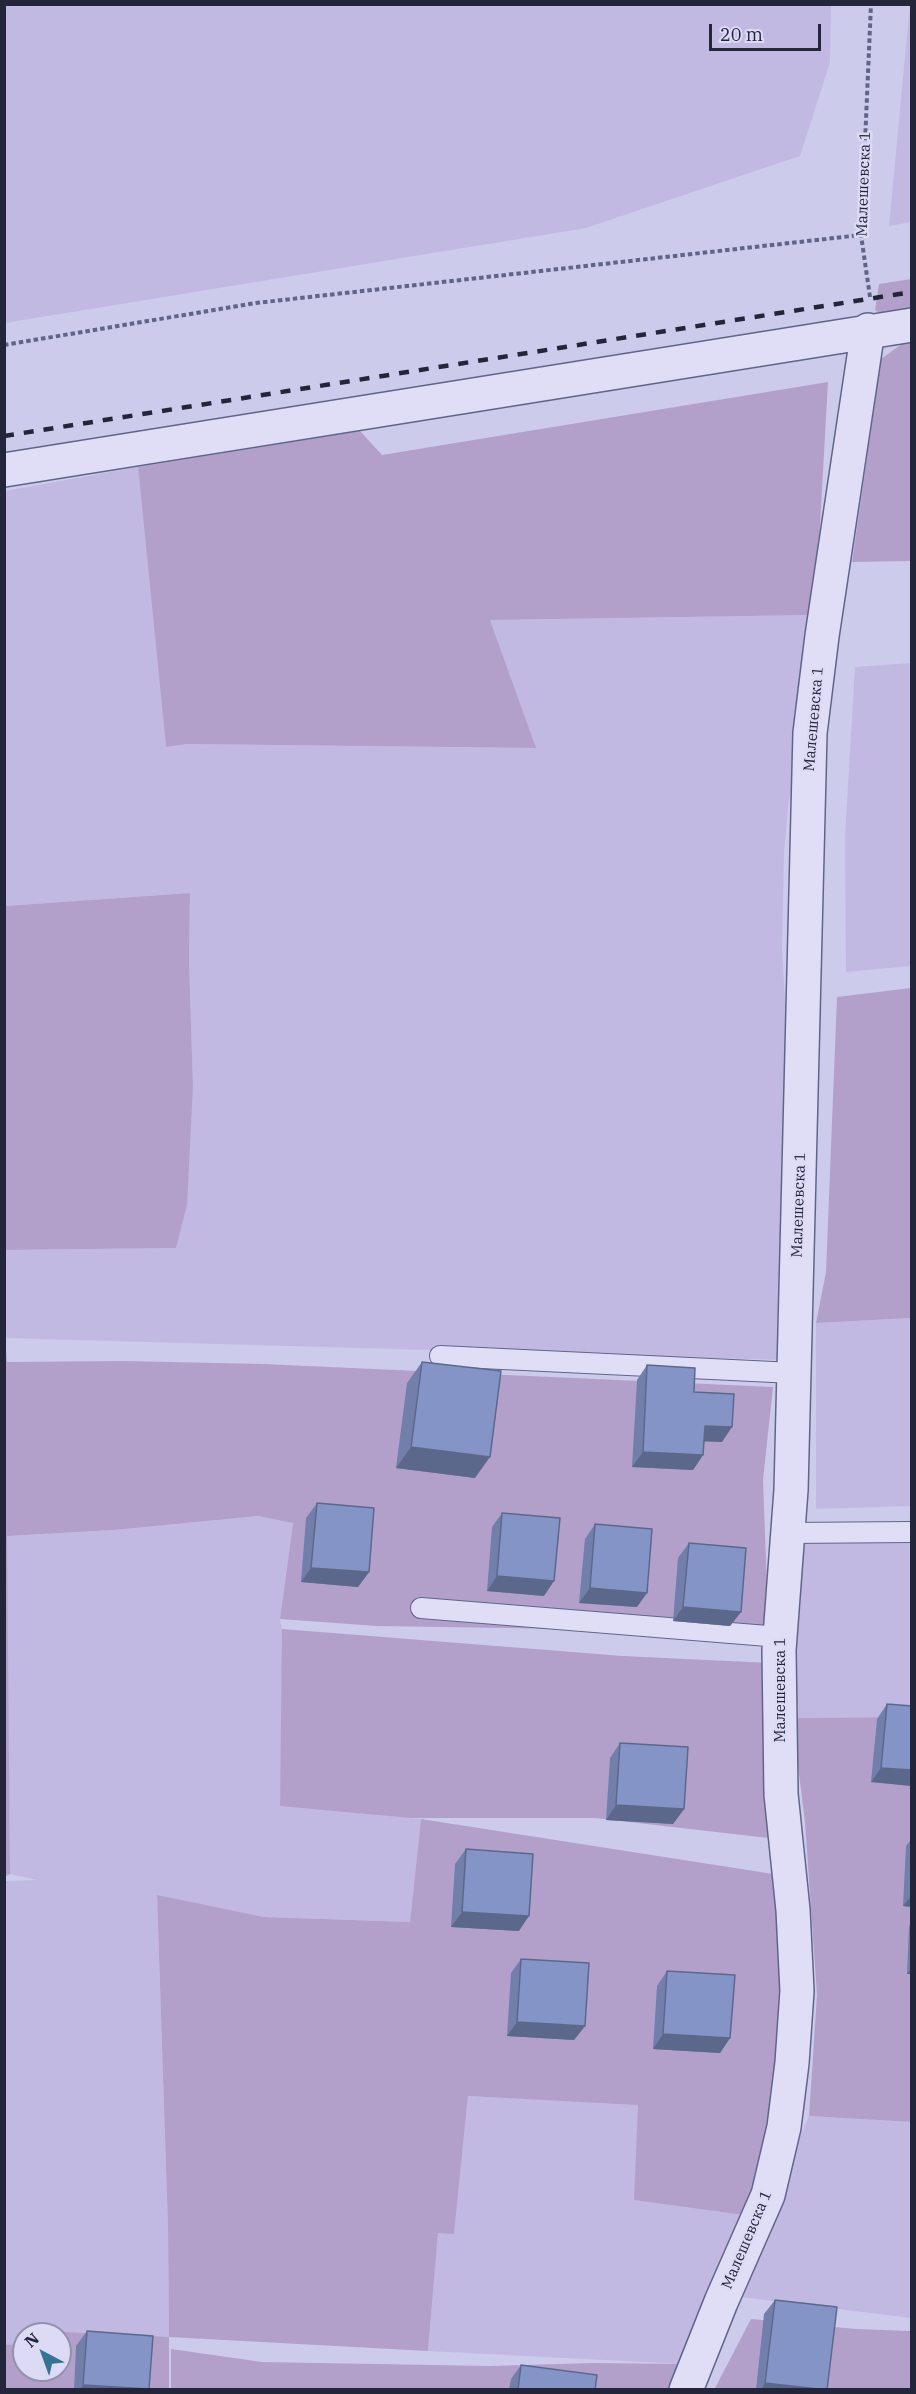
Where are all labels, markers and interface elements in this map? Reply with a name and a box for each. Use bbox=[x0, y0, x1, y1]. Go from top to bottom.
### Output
scale bar bbox=[712, 12, 824, 50]
text: 20 m bbox=[720, 23, 763, 46]
street label: Малешевска 1 bbox=[853, 131, 875, 237]
street label: Малешевска 1 bbox=[800, 666, 828, 772]
street label: Малешевска 1 bbox=[788, 1152, 810, 1258]
street label: Малешевска 1 bbox=[772, 1637, 790, 1743]
street label: Малешевска 1 bbox=[718, 2188, 776, 2292]
north arrow bbox=[12, 2322, 72, 2382]
text: N bbox=[20, 2328, 43, 2352]

